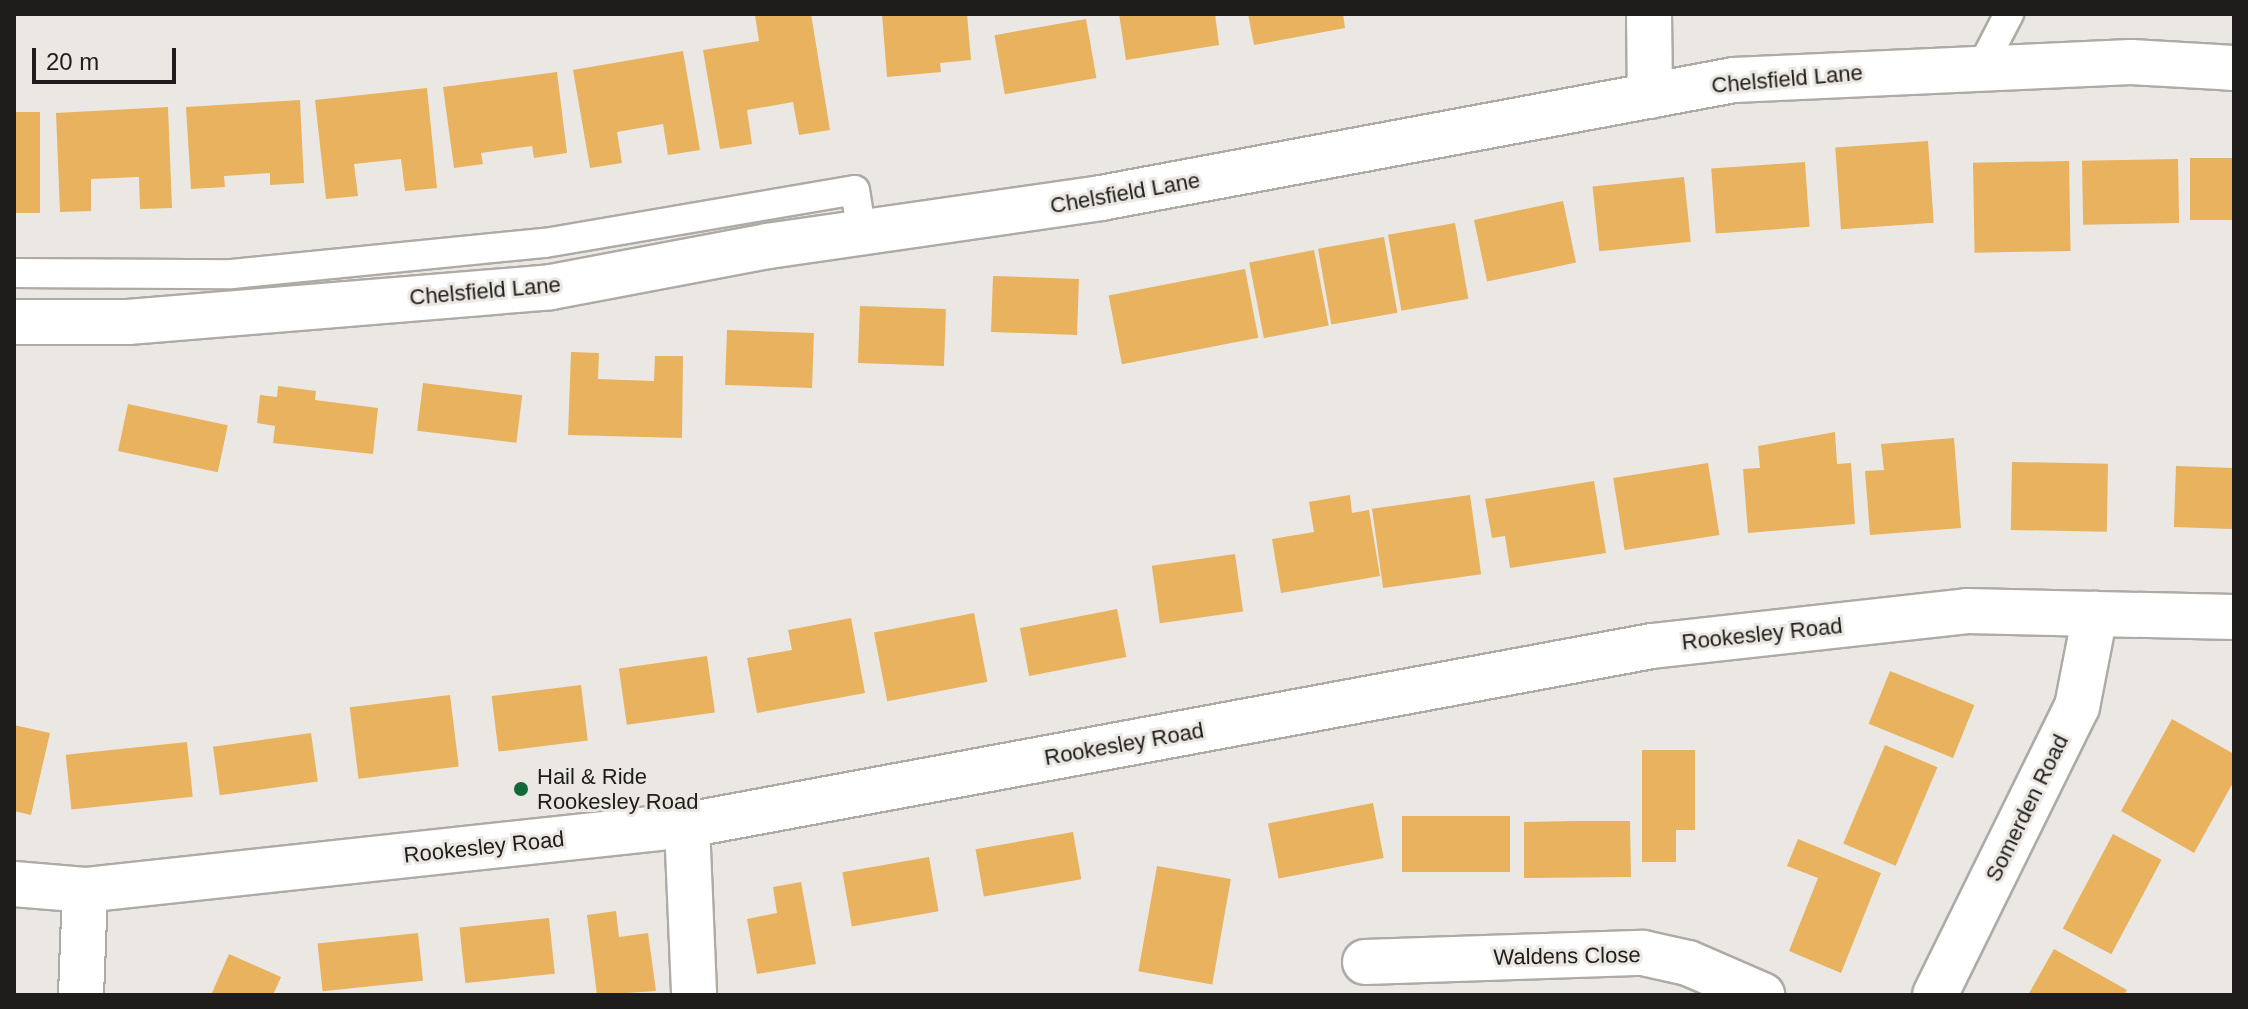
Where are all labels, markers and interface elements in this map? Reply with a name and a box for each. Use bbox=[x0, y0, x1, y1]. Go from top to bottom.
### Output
scale bar bbox=[36, 32, 180, 82]
text: 20 m bbox=[46, 48, 99, 75]
street label: Chelsfield Lane bbox=[1710, 59, 1864, 99]
street label: Chelsfield Lane bbox=[1048, 167, 1202, 219]
street label: Chelsfield Lane bbox=[408, 271, 562, 311]
street label: Rookesley Road bbox=[1680, 612, 1844, 656]
street label: Rookesley Road bbox=[1042, 717, 1206, 771]
street label: Somerden Road bbox=[1980, 730, 2074, 886]
place label: Hail & Ride Rookesley Road bbox=[537, 763, 698, 814]
marker: Hail & Ride Rookesley Road bbox=[512, 780, 530, 798]
street label: Rookesley Road bbox=[402, 825, 566, 869]
street label: Waldens Close bbox=[1493, 942, 1641, 970]

